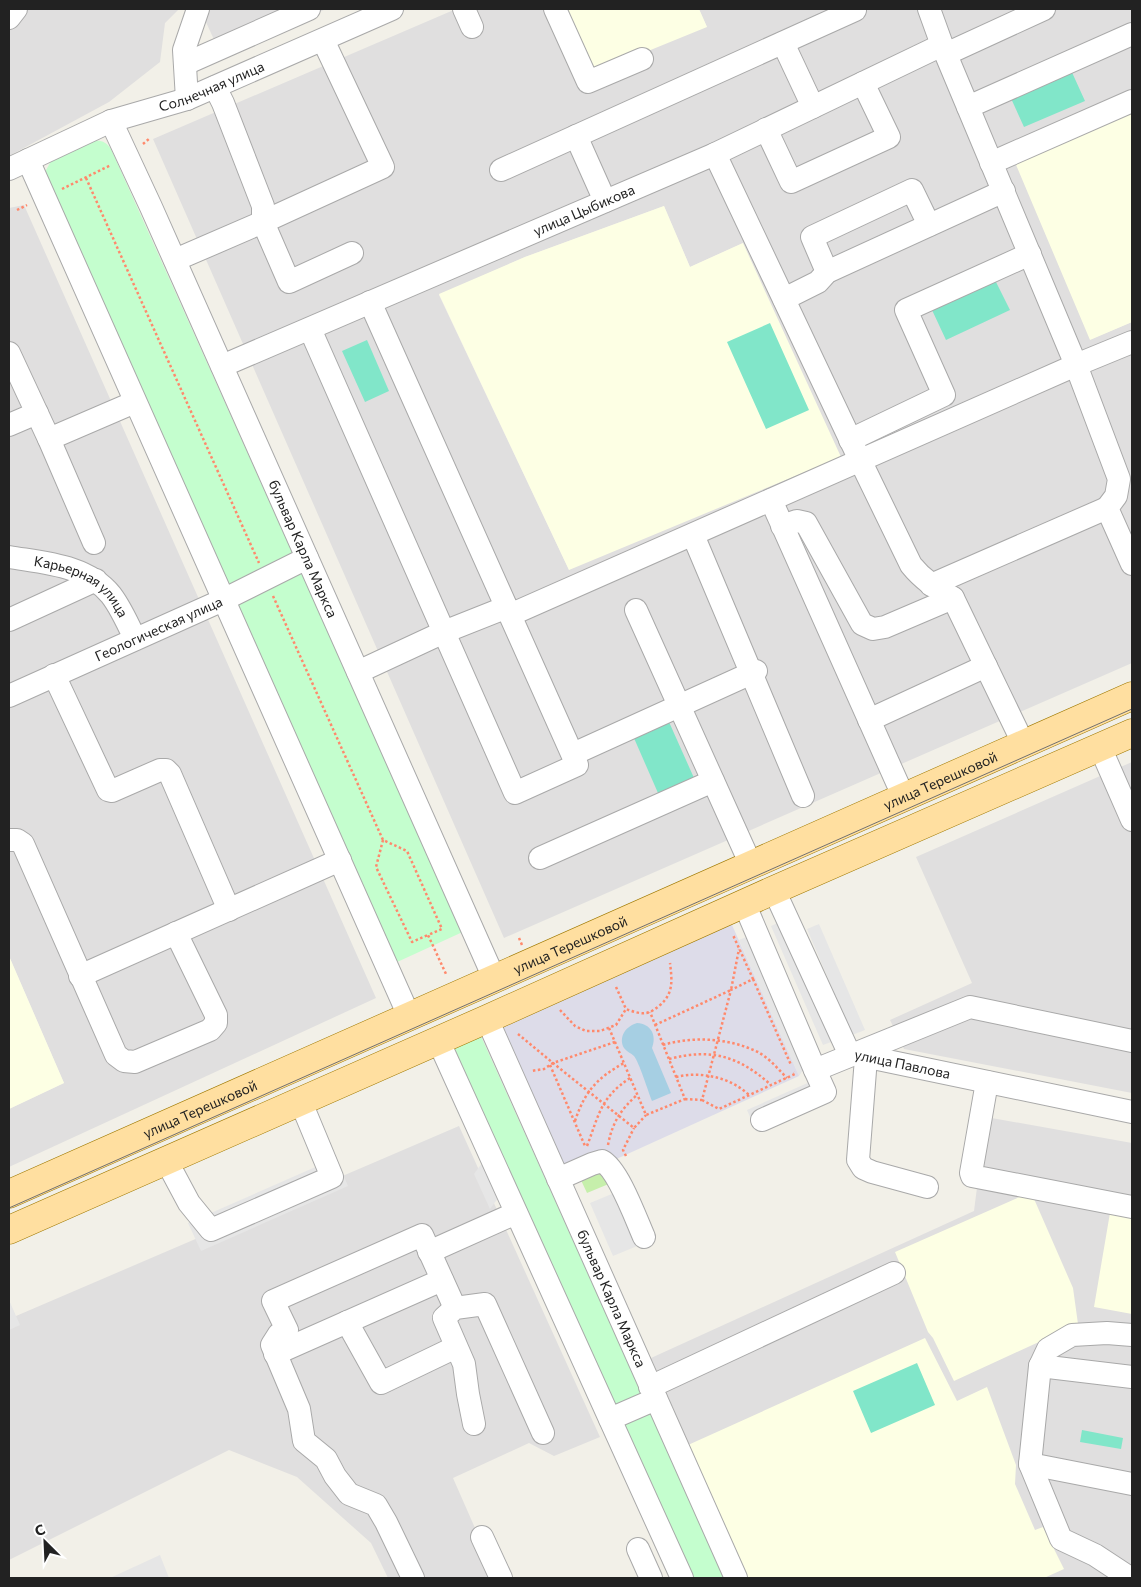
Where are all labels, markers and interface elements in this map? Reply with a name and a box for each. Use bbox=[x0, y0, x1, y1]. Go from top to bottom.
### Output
street label: Солнечная улица bbox=[157, 57, 267, 115]
street label: улица Цыбикова bbox=[530, 181, 637, 239]
street label: бульвар Карла Маркса bbox=[266, 477, 342, 620]
street label: Карьерная улица bbox=[33, 552, 132, 620]
street label: Геологическая улица bbox=[92, 592, 225, 664]
street label: улица Терешковой bbox=[881, 748, 1000, 813]
street label: улица Терешковой bbox=[510, 912, 630, 977]
street label: улица Павлова bbox=[853, 1045, 952, 1082]
street label: улица Терешковой bbox=[140, 1076, 259, 1142]
street label: бульвар Карла Маркса bbox=[574, 1227, 650, 1370]
north arrow bbox=[20, 1517, 70, 1567]
text: С bbox=[32, 1520, 47, 1539]

